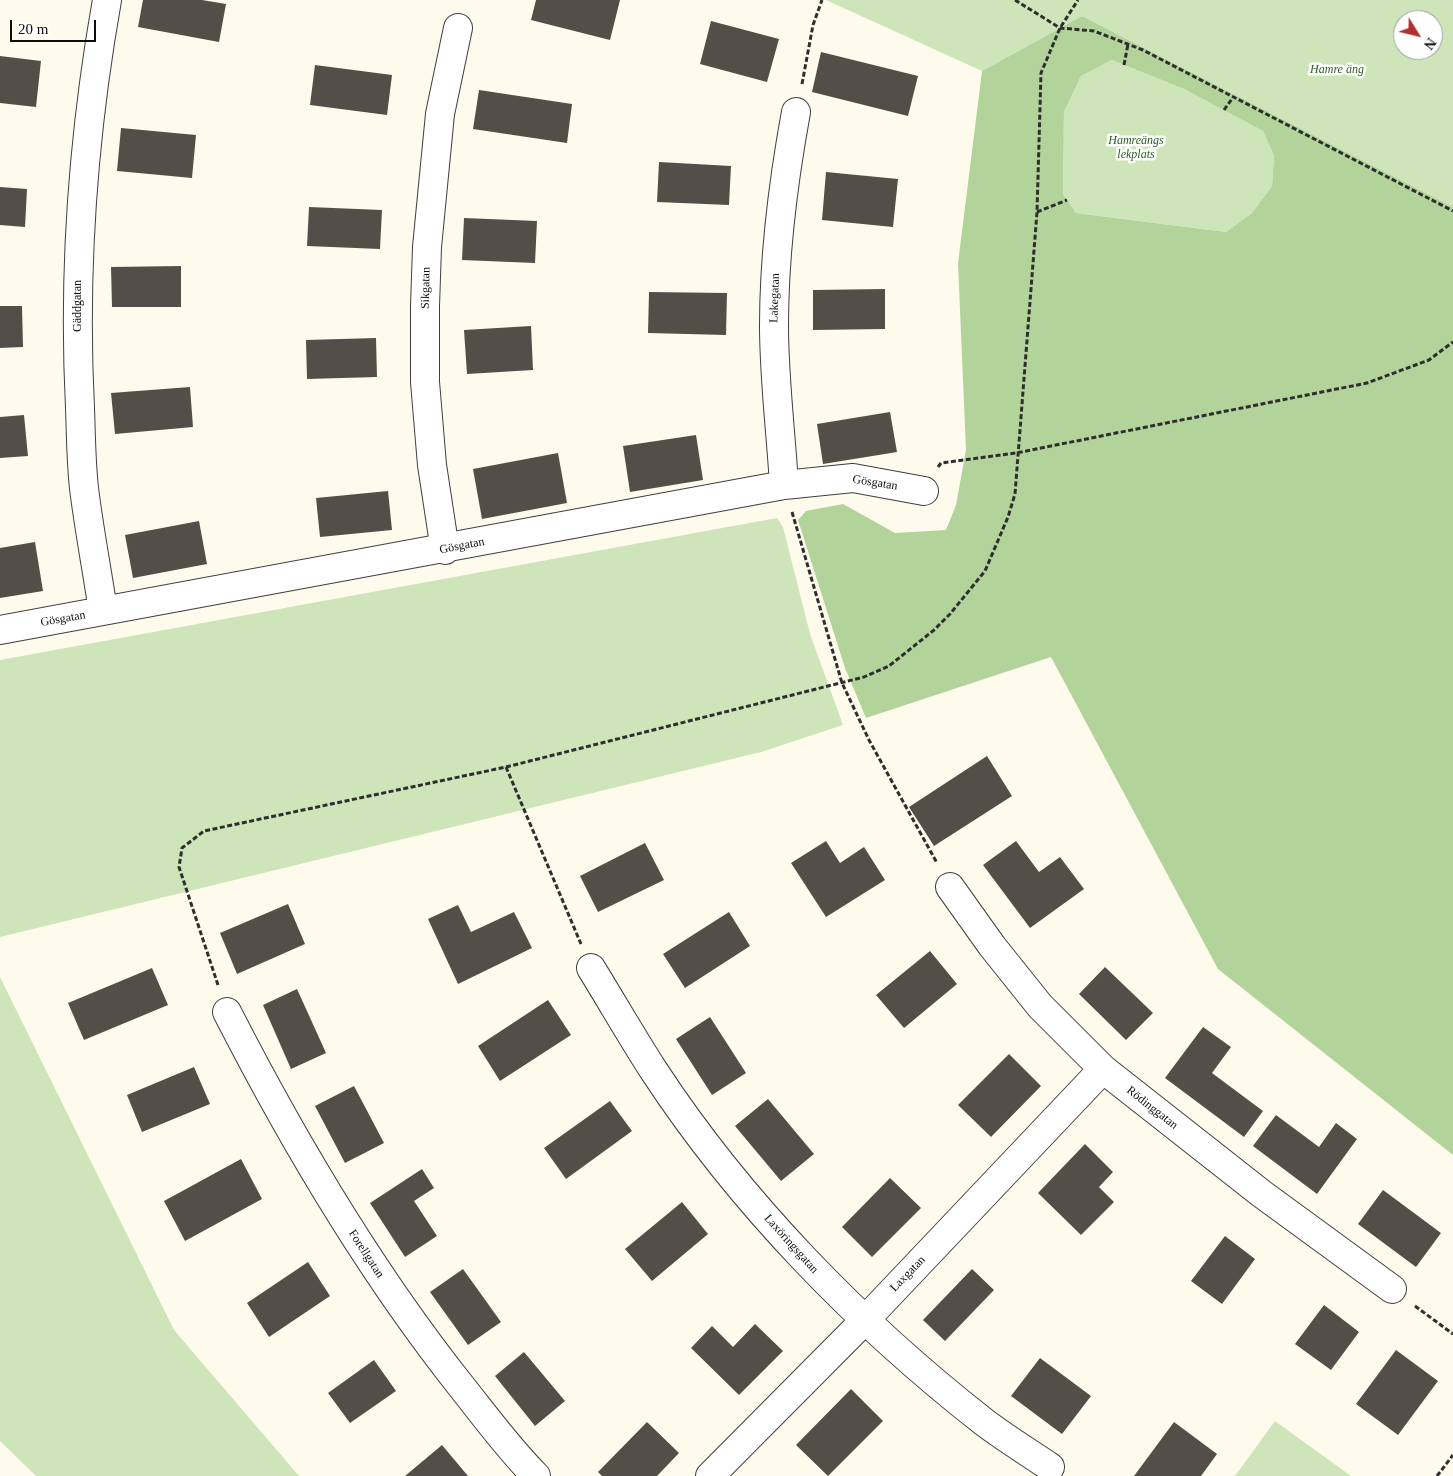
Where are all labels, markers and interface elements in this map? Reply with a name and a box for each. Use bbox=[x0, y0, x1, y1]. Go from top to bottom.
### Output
scale bar bbox=[12, 10, 99, 42]
north arrow bbox=[1393, 10, 1443, 60]
text: 20 m bbox=[18, 21, 48, 37]
text: N bbox=[1421, 35, 1439, 52]
park label: Hamre äng bbox=[1310, 63, 1364, 77]
park label: Hamreängs lekplats bbox=[1108, 134, 1164, 162]
street label: Sikgatan bbox=[418, 267, 434, 309]
street label: Lakegatan bbox=[767, 273, 783, 323]
street label: Gäddgatan bbox=[71, 280, 85, 332]
street label: Gösgatan bbox=[851, 472, 899, 494]
street label: Gösgatan bbox=[438, 535, 486, 557]
street label: Gösgatan bbox=[39, 608, 87, 630]
street label: Rödinggatan bbox=[1123, 1083, 1181, 1133]
street label: Laxöringsgatan bbox=[761, 1211, 821, 1277]
street label: Forellgatan bbox=[345, 1227, 387, 1281]
street label: Laxgatan bbox=[887, 1253, 929, 1295]

